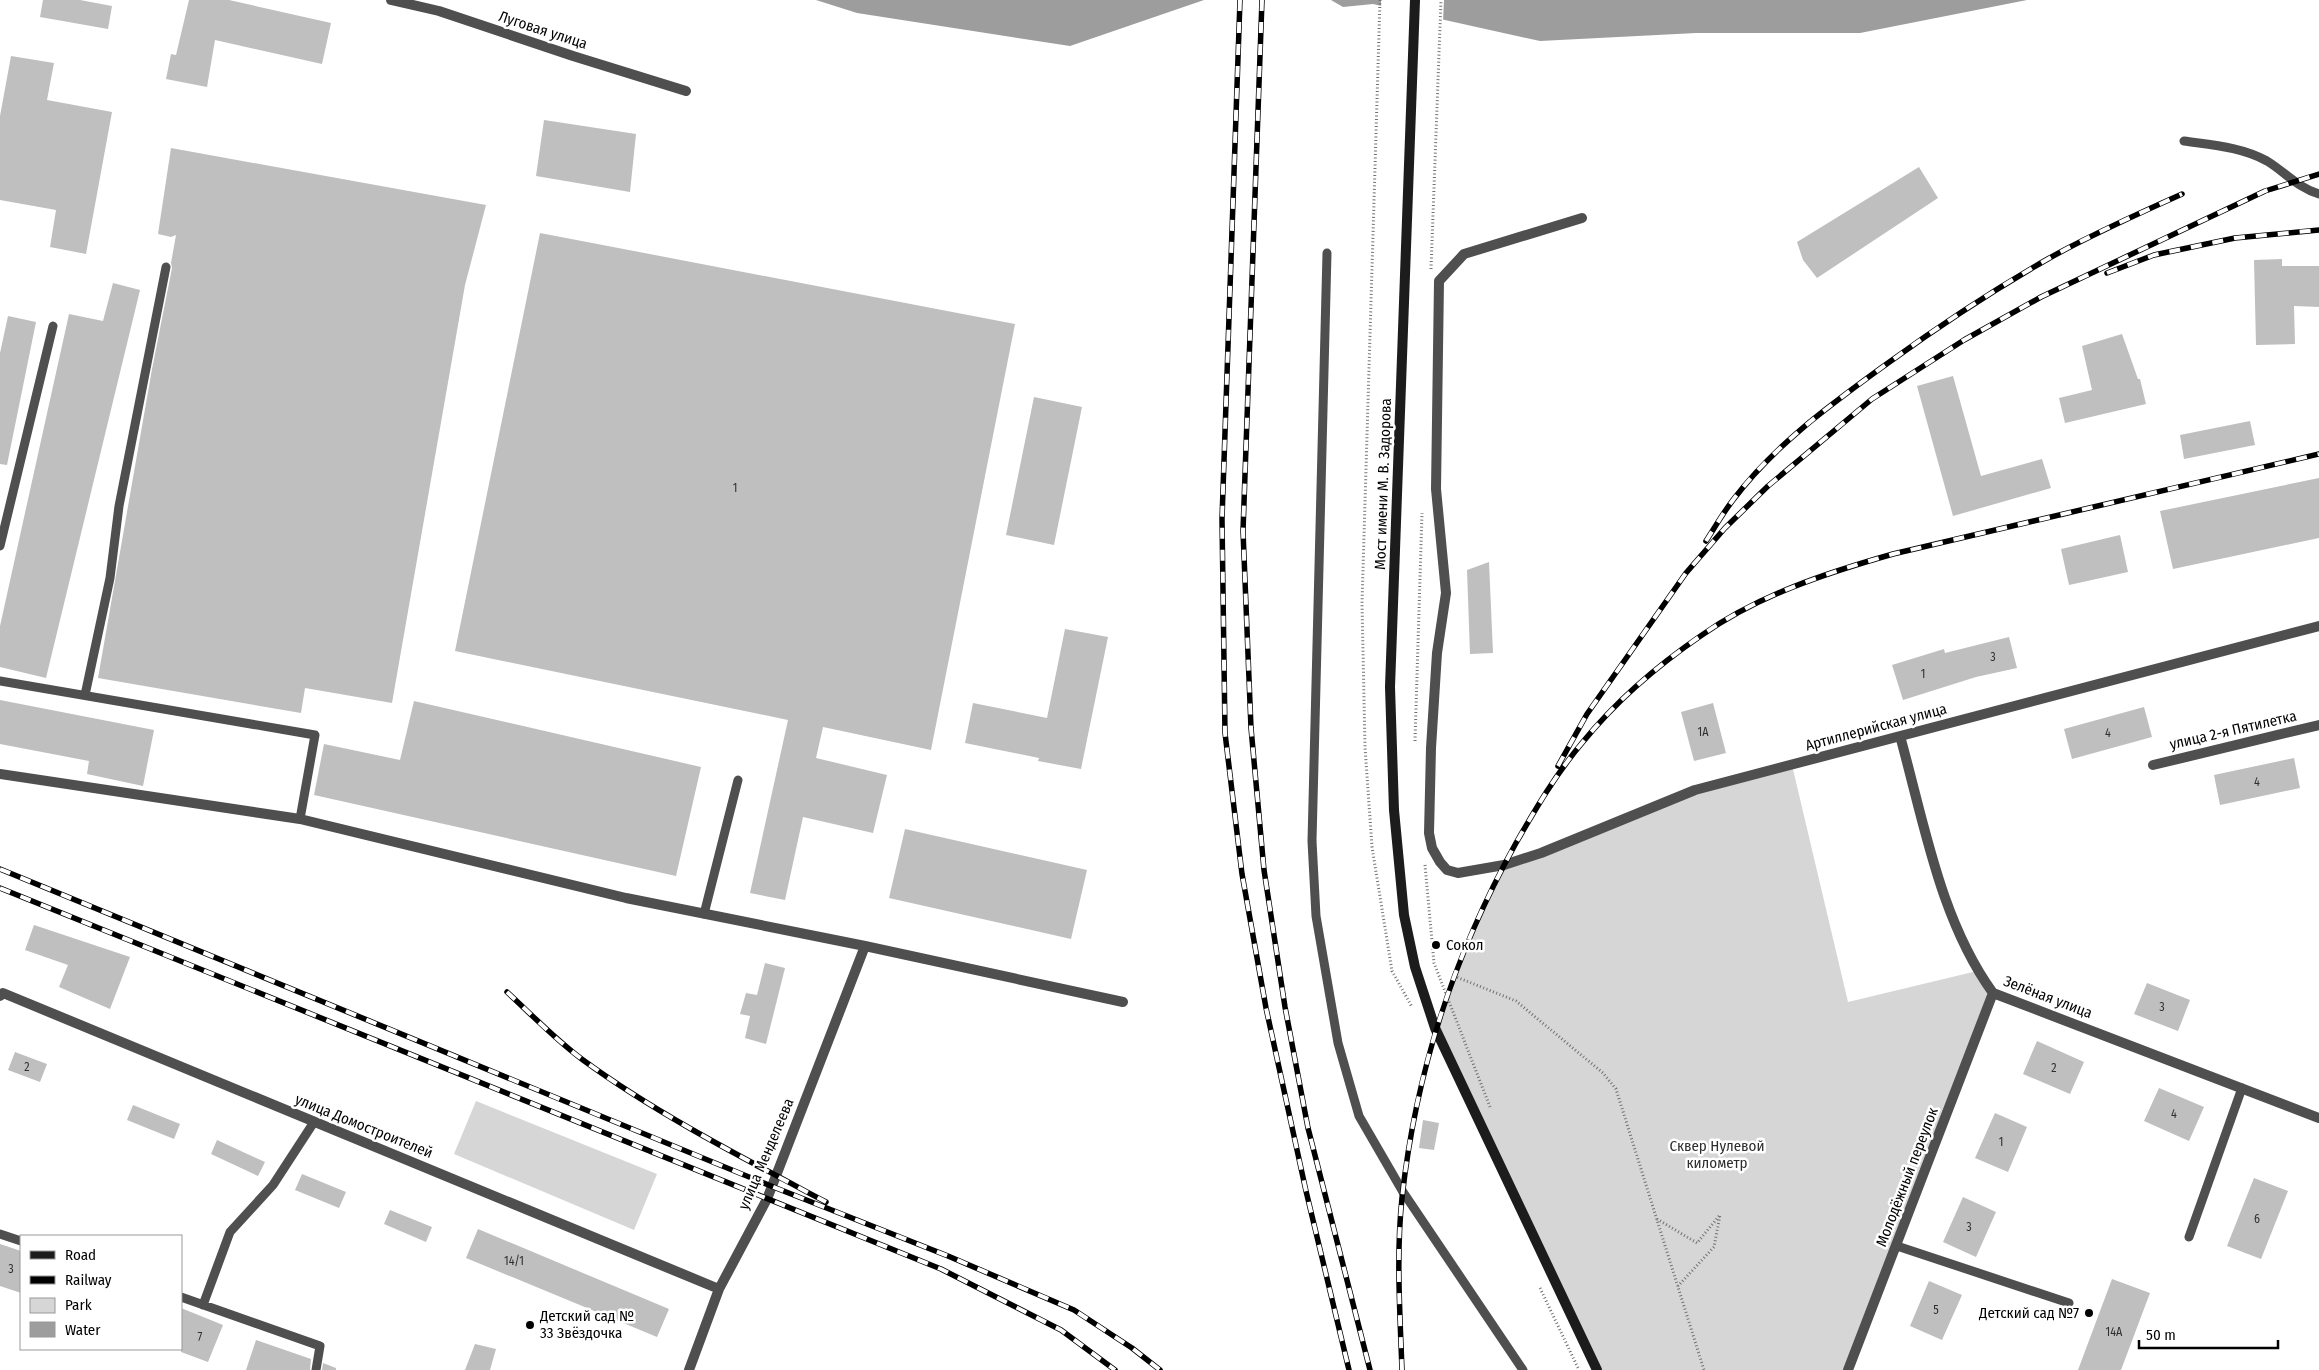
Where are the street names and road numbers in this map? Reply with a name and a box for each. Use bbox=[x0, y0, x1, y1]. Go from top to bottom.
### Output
street label: Луговая улица bbox=[496, 7, 590, 53]
street label: Мост имени М. В. Задорова bbox=[1371, 398, 1395, 570]
street label: Артиллерийская улица bbox=[1803, 699, 1949, 755]
street label: улица 2-я Пятилетка bbox=[2168, 707, 2298, 753]
street label: Зелёная улица bbox=[2001, 972, 2095, 1022]
street label: улица Домостроителей bbox=[293, 1090, 435, 1162]
street label: улица Менделеева bbox=[734, 1096, 798, 1212]
street label: Молодёжный переулок bbox=[1872, 1105, 1942, 1249]

